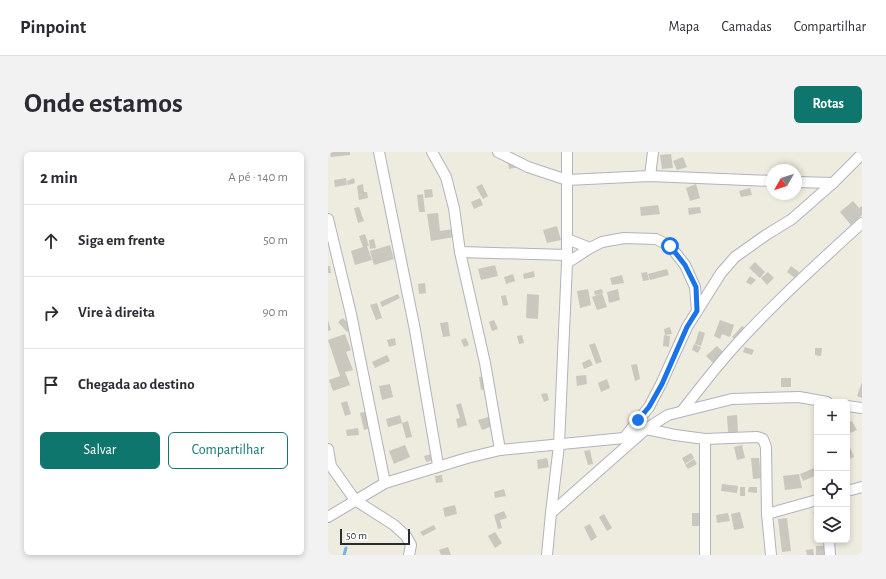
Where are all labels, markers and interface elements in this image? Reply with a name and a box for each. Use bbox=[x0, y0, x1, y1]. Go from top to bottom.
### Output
text: Pinpoint bbox=[20, 18, 86, 37]
text: Mapa bbox=[669, 20, 699, 34]
text: Camadas bbox=[721, 20, 772, 34]
text: Compartilhar bbox=[794, 20, 866, 34]
button: Rotas bbox=[794, 86, 862, 123]
text: Onde estamos bbox=[24, 90, 183, 118]
north arrow bbox=[766, 164, 802, 200]
text: 2 min bbox=[40, 169, 78, 186]
text: A pé · 140 m bbox=[228, 171, 288, 184]
icon: ahead bbox=[40, 230, 62, 252]
text: Siga em frente bbox=[78, 233, 165, 248]
text: 50 m bbox=[263, 234, 288, 247]
route start bbox=[661, 237, 679, 255]
icon: right bbox=[40, 302, 62, 324]
text: Vire à direita bbox=[78, 305, 155, 320]
text: 90 m bbox=[262, 306, 288, 319]
icon: arrive bbox=[40, 374, 62, 396]
text: Chegada ao destino bbox=[78, 377, 195, 392]
map controls bbox=[814, 399, 850, 543]
button: + bbox=[814, 399, 850, 435]
route end bbox=[629, 411, 647, 429]
button: Salvar bbox=[40, 432, 160, 469]
button: Compartilhar bbox=[168, 432, 288, 469]
button: − bbox=[814, 435, 850, 471]
button: locate bbox=[814, 471, 850, 507]
button: layers bbox=[814, 507, 850, 543]
scale bar bbox=[340, 527, 410, 546]
text: 50 m bbox=[346, 530, 367, 541]

